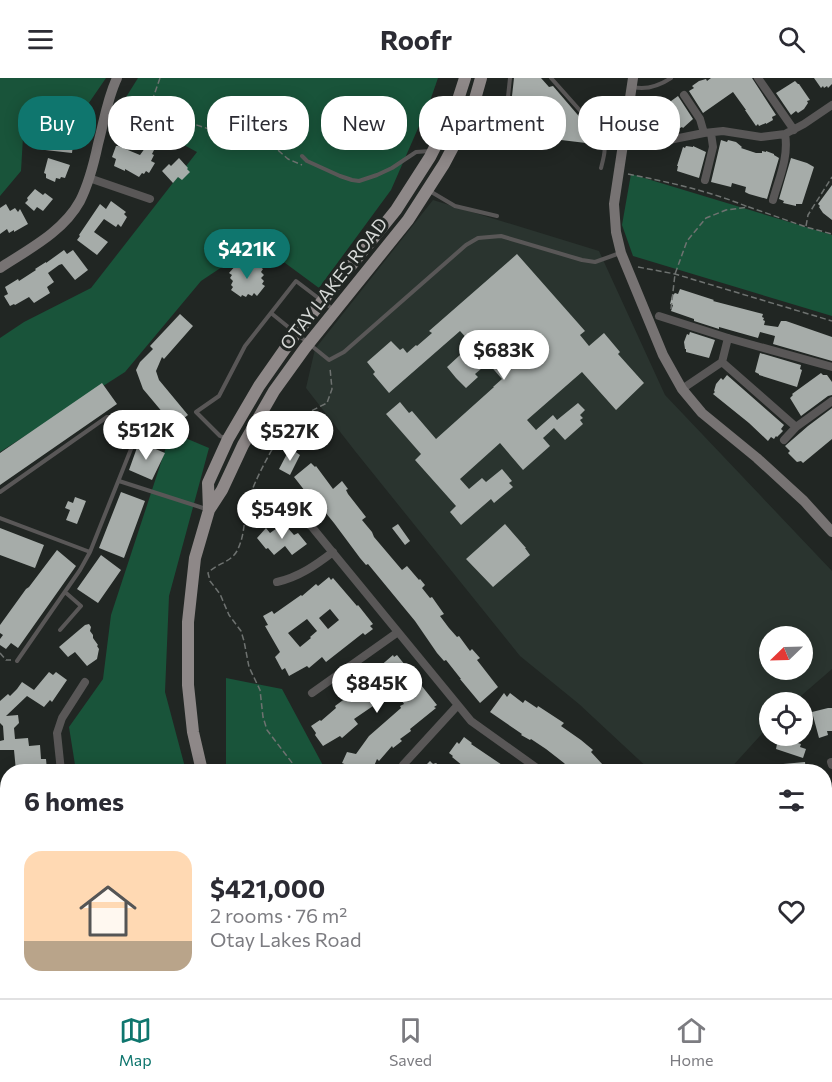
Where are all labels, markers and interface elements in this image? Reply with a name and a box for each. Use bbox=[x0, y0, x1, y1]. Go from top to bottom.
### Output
icon: menu bbox=[24, 23, 57, 56]
text: Roofr bbox=[380, 23, 452, 56]
icon: search bbox=[775, 23, 808, 56]
chip: Buy bbox=[18, 96, 96, 150]
chip: Rent bbox=[108, 96, 195, 150]
chip: Filters bbox=[207, 96, 309, 150]
chip: New bbox=[321, 96, 407, 150]
chip: Apartment bbox=[419, 96, 566, 150]
chip: House bbox=[578, 96, 680, 150]
street label: OTAY LAKES ROAD bbox=[275, 213, 392, 354]
pin: $421K bbox=[205, 229, 289, 280]
text: $421K bbox=[218, 236, 276, 260]
pin: $683K bbox=[462, 330, 546, 381]
text: $683K bbox=[473, 337, 535, 361]
pin: $512K bbox=[104, 410, 188, 461]
pin: $527K bbox=[248, 411, 332, 462]
text: $512K bbox=[117, 417, 175, 441]
text: $527K bbox=[260, 418, 320, 442]
pin: $549K bbox=[240, 489, 324, 540]
text: $549K bbox=[251, 496, 313, 520]
north arrow bbox=[759, 626, 813, 680]
map controls bbox=[759, 626, 813, 746]
pin: $845K bbox=[335, 663, 419, 714]
text: $845K bbox=[346, 670, 408, 694]
button: locate bbox=[759, 692, 813, 746]
icon: filters bbox=[775, 784, 808, 817]
text: 6 homes bbox=[24, 785, 124, 816]
text: $421,000 bbox=[210, 872, 325, 903]
icon: home bbox=[72, 875, 144, 947]
icon: heart bbox=[775, 895, 808, 928]
text: 2 rooms · 76 m² bbox=[210, 903, 347, 927]
text: Otay Lakes Road bbox=[210, 927, 361, 951]
tab: Map bbox=[119, 1014, 152, 1069]
tab: Saved bbox=[389, 1014, 432, 1069]
tab: Home bbox=[669, 1014, 713, 1069]

